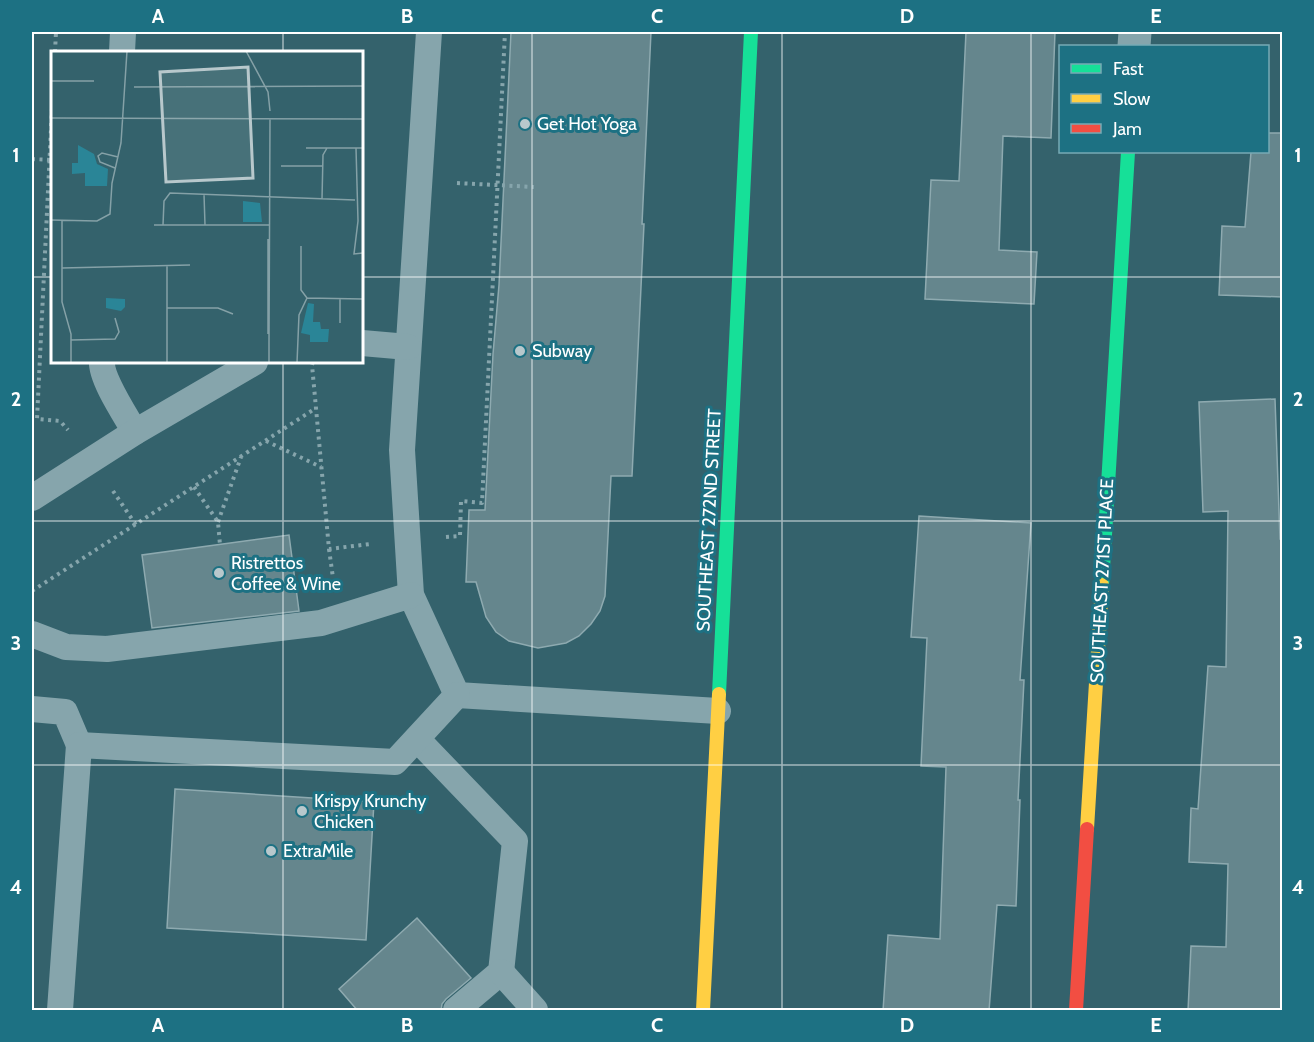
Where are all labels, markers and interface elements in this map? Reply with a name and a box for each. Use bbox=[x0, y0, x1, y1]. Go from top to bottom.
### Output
text: A bbox=[152, 4, 165, 28]
text: B bbox=[401, 4, 413, 28]
text: C bbox=[651, 4, 663, 28]
text: D bbox=[900, 4, 914, 28]
text: E bbox=[1150, 4, 1162, 28]
legend bbox=[1059, 45, 1269, 153]
inset map bbox=[51, 51, 363, 363]
text: Fast bbox=[1113, 58, 1144, 80]
text: Slow bbox=[1113, 88, 1150, 110]
place label: Get Hot Yoga bbox=[537, 113, 637, 135]
marker: Get Hot Yoga bbox=[518, 117, 532, 131]
text: Jam bbox=[1112, 118, 1142, 140]
text: 1 bbox=[12, 143, 20, 167]
text: 1 bbox=[1294, 143, 1302, 167]
place label: Subway bbox=[532, 340, 592, 362]
marker: Subway bbox=[513, 344, 527, 358]
text: 2 bbox=[11, 387, 21, 411]
text: 2 bbox=[1293, 387, 1303, 411]
street label: SOUTHEAST 272ND STREET bbox=[692, 408, 726, 632]
street label: SOUTHEAST 271ST PLACE bbox=[1086, 478, 1118, 684]
place label: Ristrettos Coffee & Wine bbox=[231, 552, 341, 595]
marker: Ristrettos Coffee & Wine bbox=[212, 566, 226, 580]
text: 3 bbox=[11, 631, 21, 655]
text: 3 bbox=[1293, 631, 1303, 655]
place label: Krispy Krunchy Chicken bbox=[314, 790, 426, 833]
marker: Krispy Krunchy Chicken bbox=[295, 804, 309, 818]
place label: ExtraMile bbox=[283, 840, 353, 862]
marker: ExtraMile bbox=[264, 844, 278, 858]
text: 4 bbox=[10, 875, 22, 899]
text: 4 bbox=[1292, 875, 1304, 899]
text: A bbox=[152, 1013, 165, 1037]
text: B bbox=[401, 1013, 413, 1037]
text: C bbox=[651, 1013, 663, 1037]
text: D bbox=[900, 1013, 914, 1037]
text: E bbox=[1150, 1013, 1162, 1037]

